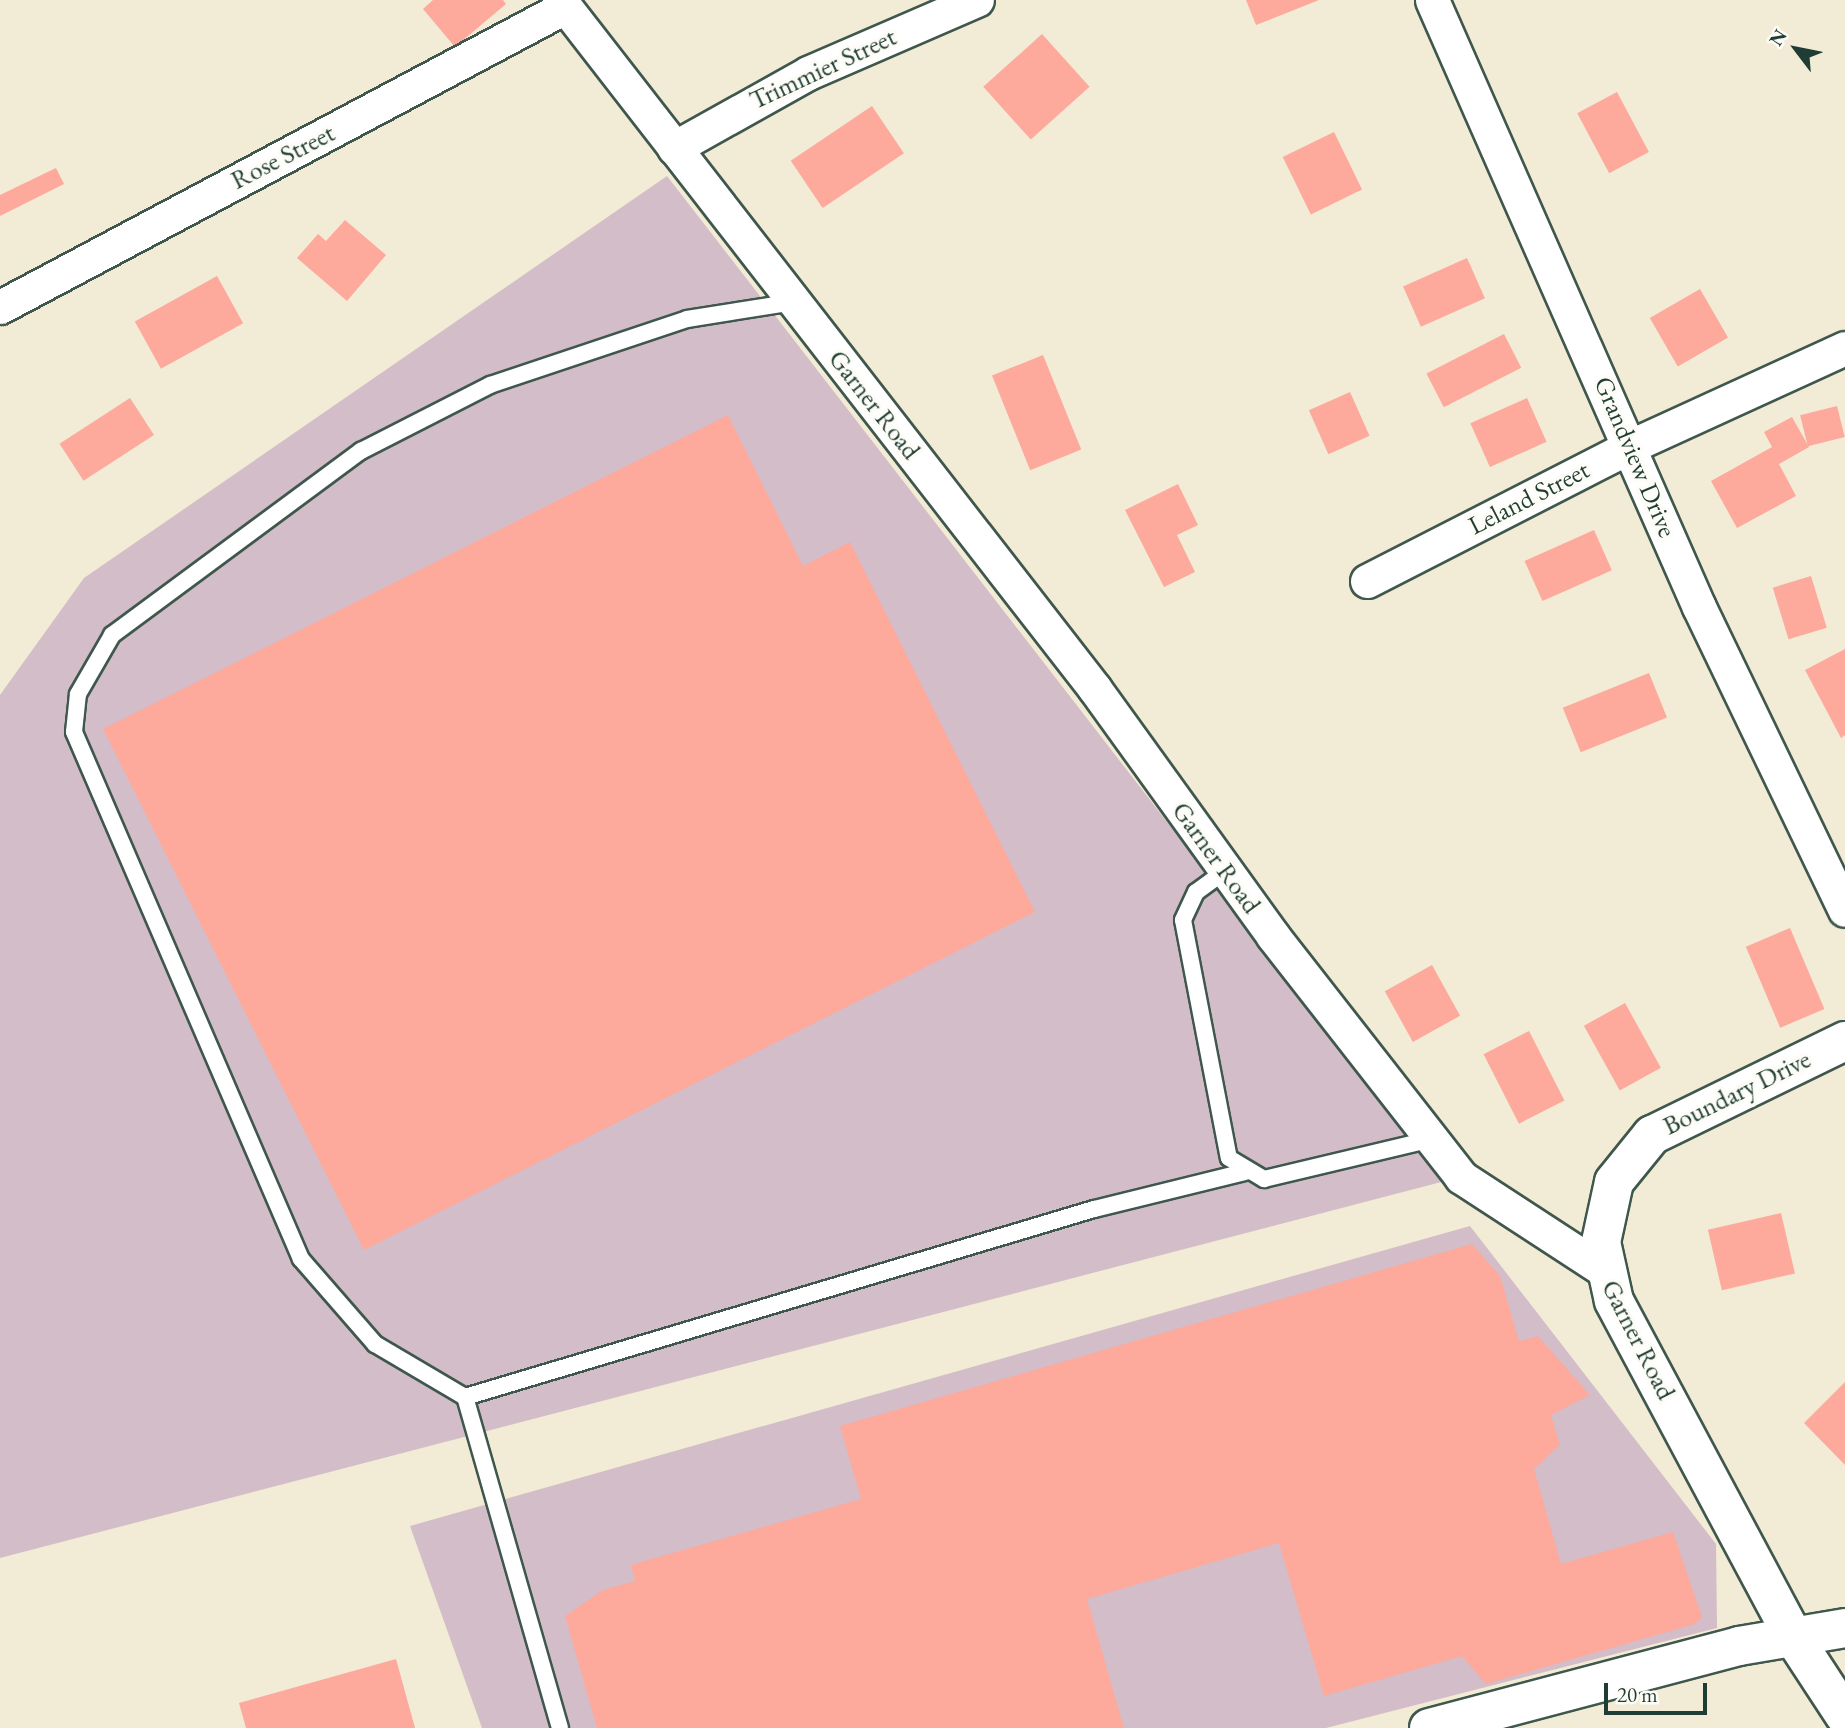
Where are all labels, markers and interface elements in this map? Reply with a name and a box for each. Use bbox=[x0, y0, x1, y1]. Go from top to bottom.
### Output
north arrow bbox=[1761, 14, 1831, 84]
street label: Trimmier Street bbox=[745, 22, 901, 116]
text: N bbox=[1763, 24, 1792, 51]
street label: Rose Street bbox=[226, 118, 340, 196]
street label: Garner Road bbox=[822, 344, 926, 466]
street label: Grandview Drive bbox=[1587, 372, 1683, 542]
street label: Leland Street bbox=[1463, 454, 1595, 542]
street label: Garner Road bbox=[1165, 796, 1267, 920]
street label: Boundary Drive bbox=[1658, 1044, 1816, 1142]
street label: Garner Road bbox=[1595, 1275, 1681, 1405]
scale bar bbox=[1607, 1668, 1710, 1712]
text: 20 m bbox=[1617, 1681, 1658, 1708]

